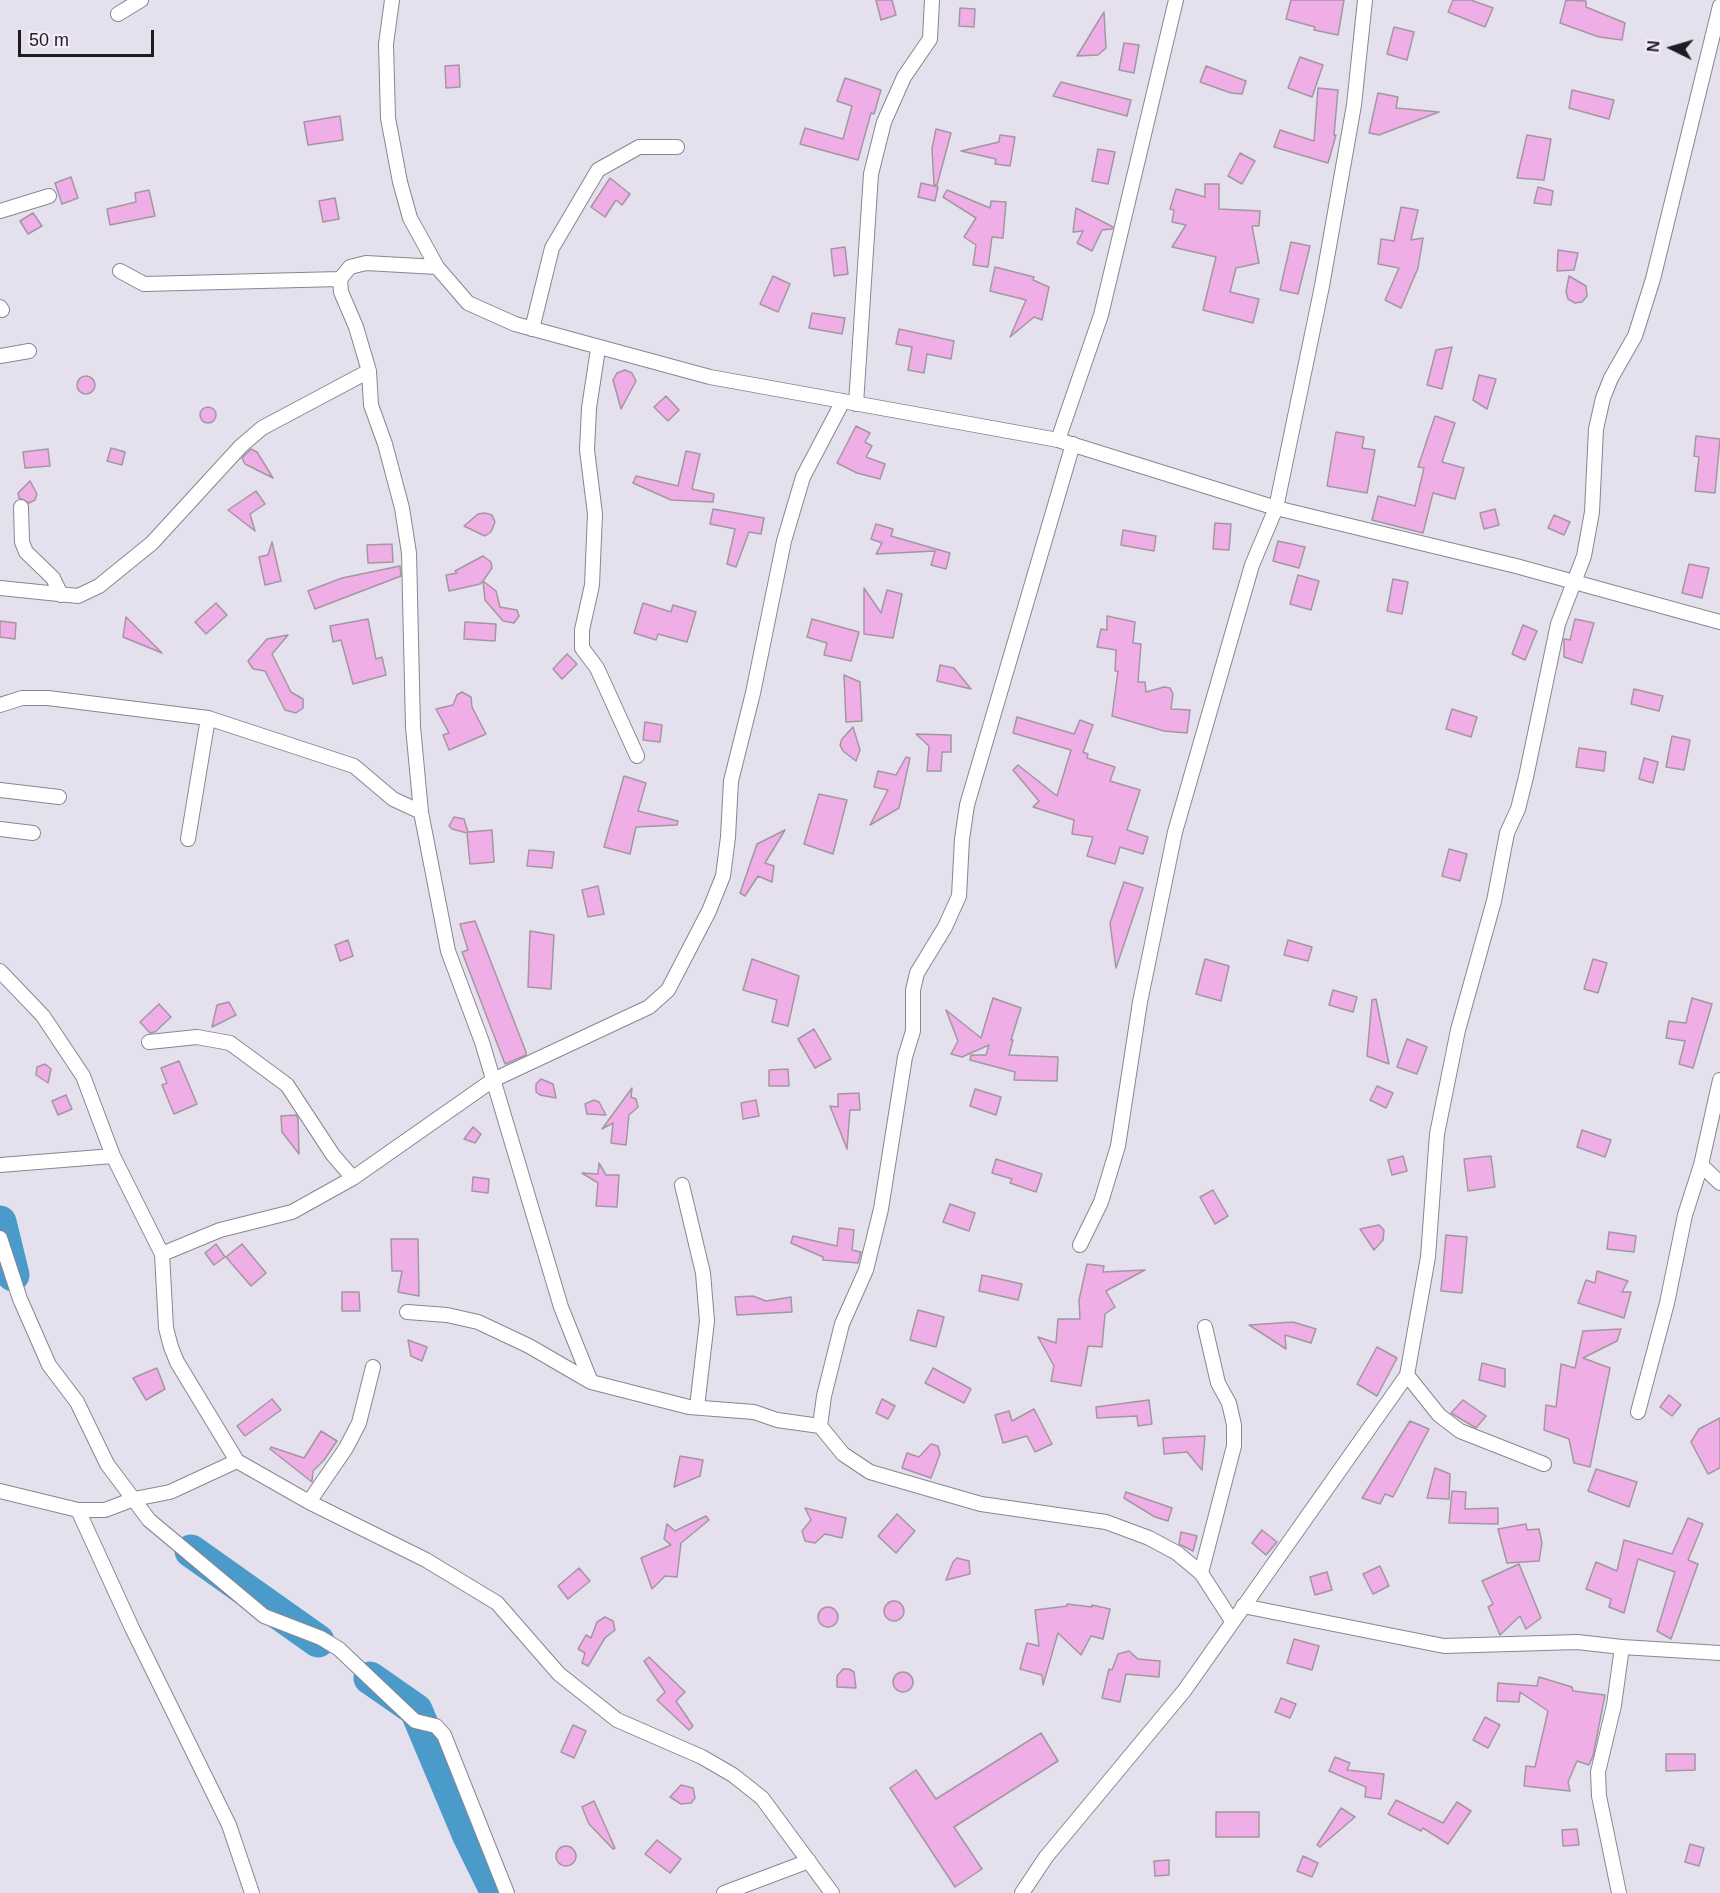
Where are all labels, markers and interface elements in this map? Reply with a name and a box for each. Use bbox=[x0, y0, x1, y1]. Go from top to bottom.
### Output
scale bar bbox=[21, 18, 158, 56]
north arrow bbox=[1642, 18, 1702, 78]
text: 50 m bbox=[29, 30, 69, 50]
text: N bbox=[1645, 40, 1663, 53]

